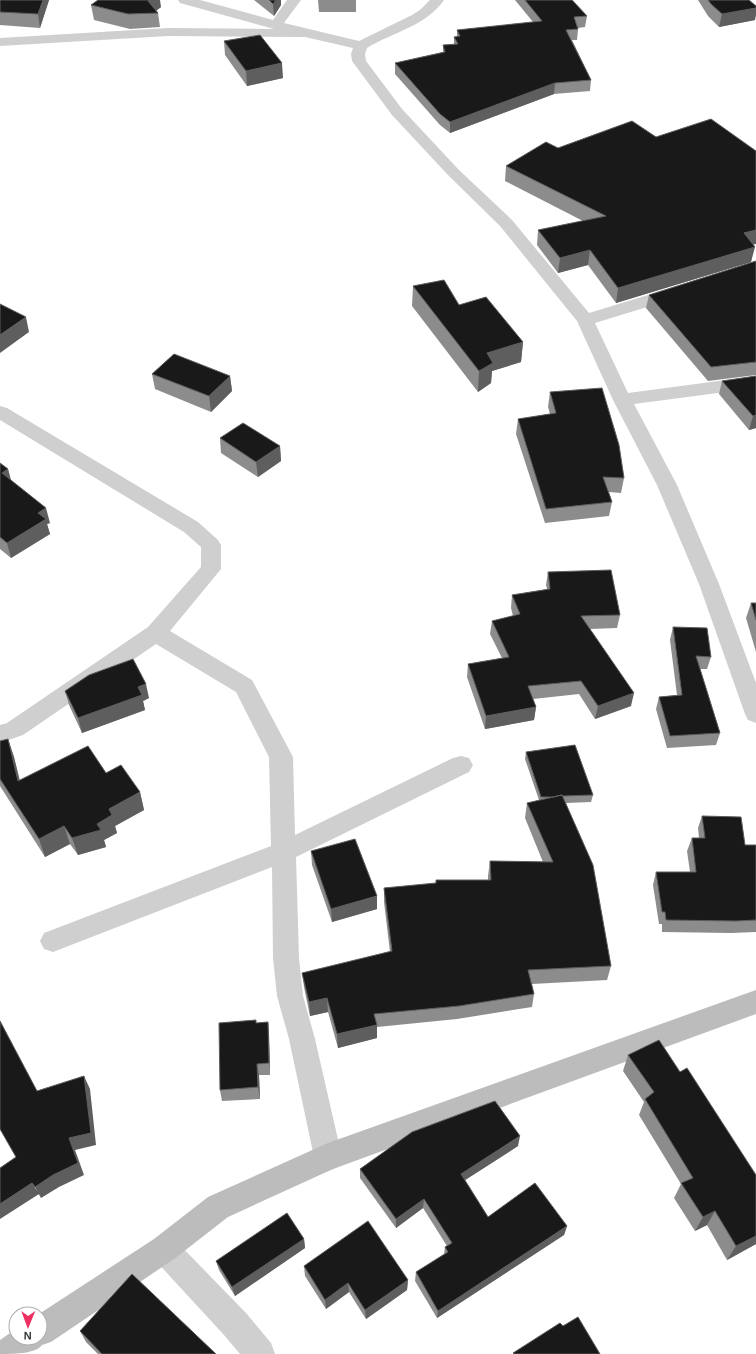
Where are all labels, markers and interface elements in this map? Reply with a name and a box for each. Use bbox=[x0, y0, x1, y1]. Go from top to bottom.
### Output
north arrow bbox=[8, 1306, 48, 1346]
text: N bbox=[24, 1330, 32, 1342]

